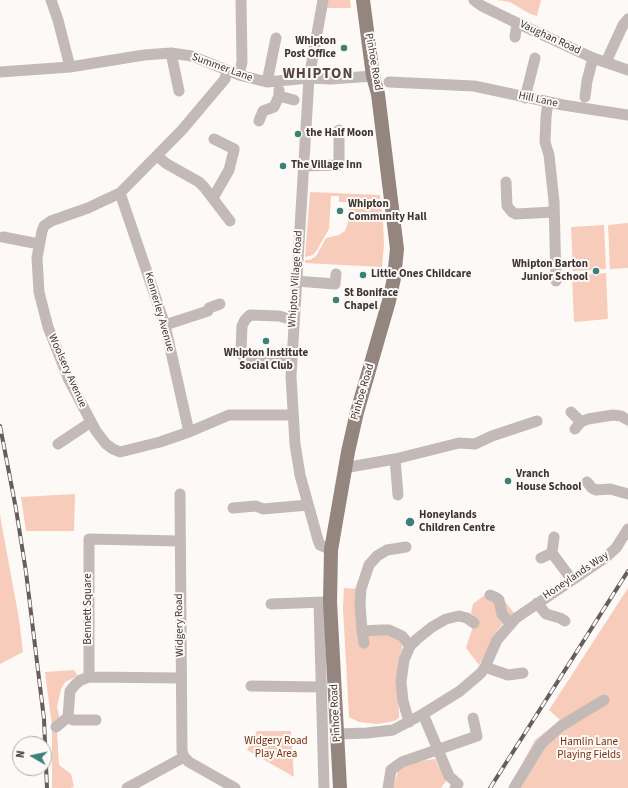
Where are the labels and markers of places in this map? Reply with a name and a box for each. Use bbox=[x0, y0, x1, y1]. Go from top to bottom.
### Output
place label: Whipton Post Office bbox=[284, 35, 336, 61]
marker: Whipton Post Office bbox=[339, 43, 349, 53]
place label: the Half Moon bbox=[306, 127, 374, 141]
marker: the Half Moon bbox=[293, 129, 303, 139]
place label: The Village Inn bbox=[291, 159, 362, 173]
marker: The Village Inn bbox=[278, 161, 288, 171]
place label: Whipton Community Hall bbox=[348, 198, 427, 224]
marker: Whipton Community Hall bbox=[335, 206, 345, 216]
place label: Whipton Barton Junior School bbox=[512, 258, 588, 284]
marker: Whipton Barton Junior School bbox=[591, 266, 601, 276]
place label: Little Ones Childcare bbox=[371, 268, 472, 282]
marker: Little Ones Childcare bbox=[358, 270, 368, 280]
place label: St Boniface Chapel bbox=[344, 287, 398, 313]
marker: St Boniface Chapel bbox=[331, 295, 341, 305]
marker: Whipton Institute Social Club bbox=[261, 336, 271, 346]
place label: Whipton Institute Social Club bbox=[224, 347, 308, 373]
place label: Vranch House School bbox=[516, 468, 581, 494]
marker: Vranch House School bbox=[503, 476, 513, 486]
place label: Honeylands Children Centre bbox=[419, 509, 495, 535]
marker: Honeylands Children Centre bbox=[404, 516, 416, 528]

